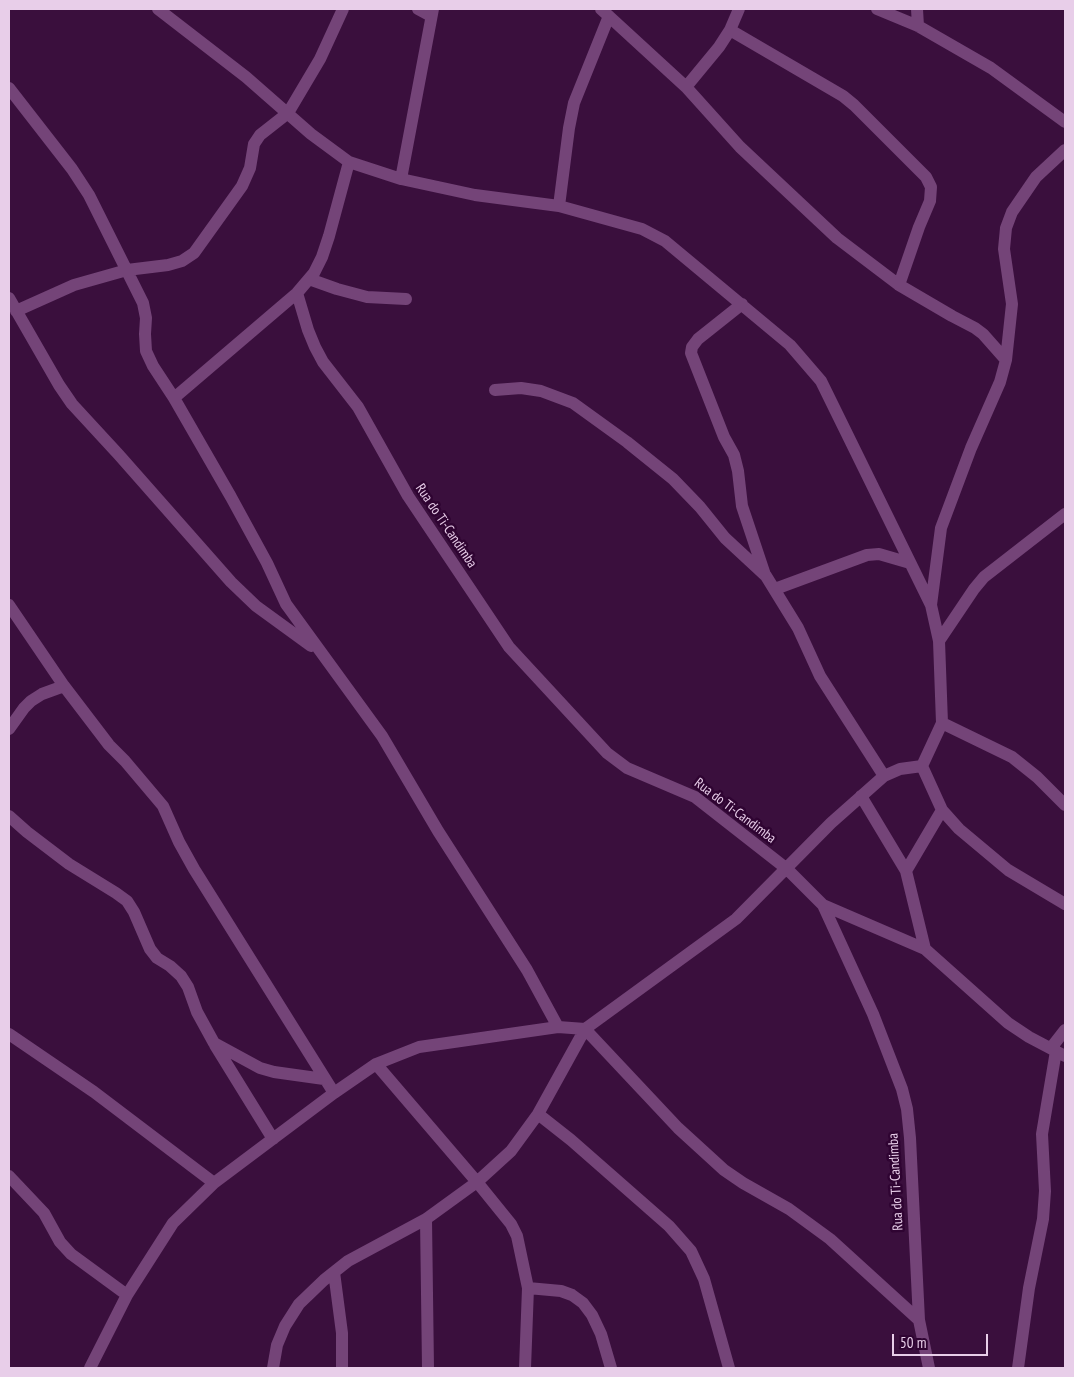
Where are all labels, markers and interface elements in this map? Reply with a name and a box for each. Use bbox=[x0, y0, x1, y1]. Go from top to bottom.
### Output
street label: Rua do Ti-Candimba bbox=[412, 481, 480, 571]
street label: Rua do Ti-Candimba bbox=[691, 775, 779, 847]
street label: Rua do Ti-Candimba bbox=[885, 1133, 907, 1231]
scale bar bbox=[894, 1324, 990, 1356]
text: 50 m bbox=[900, 1333, 926, 1352]

